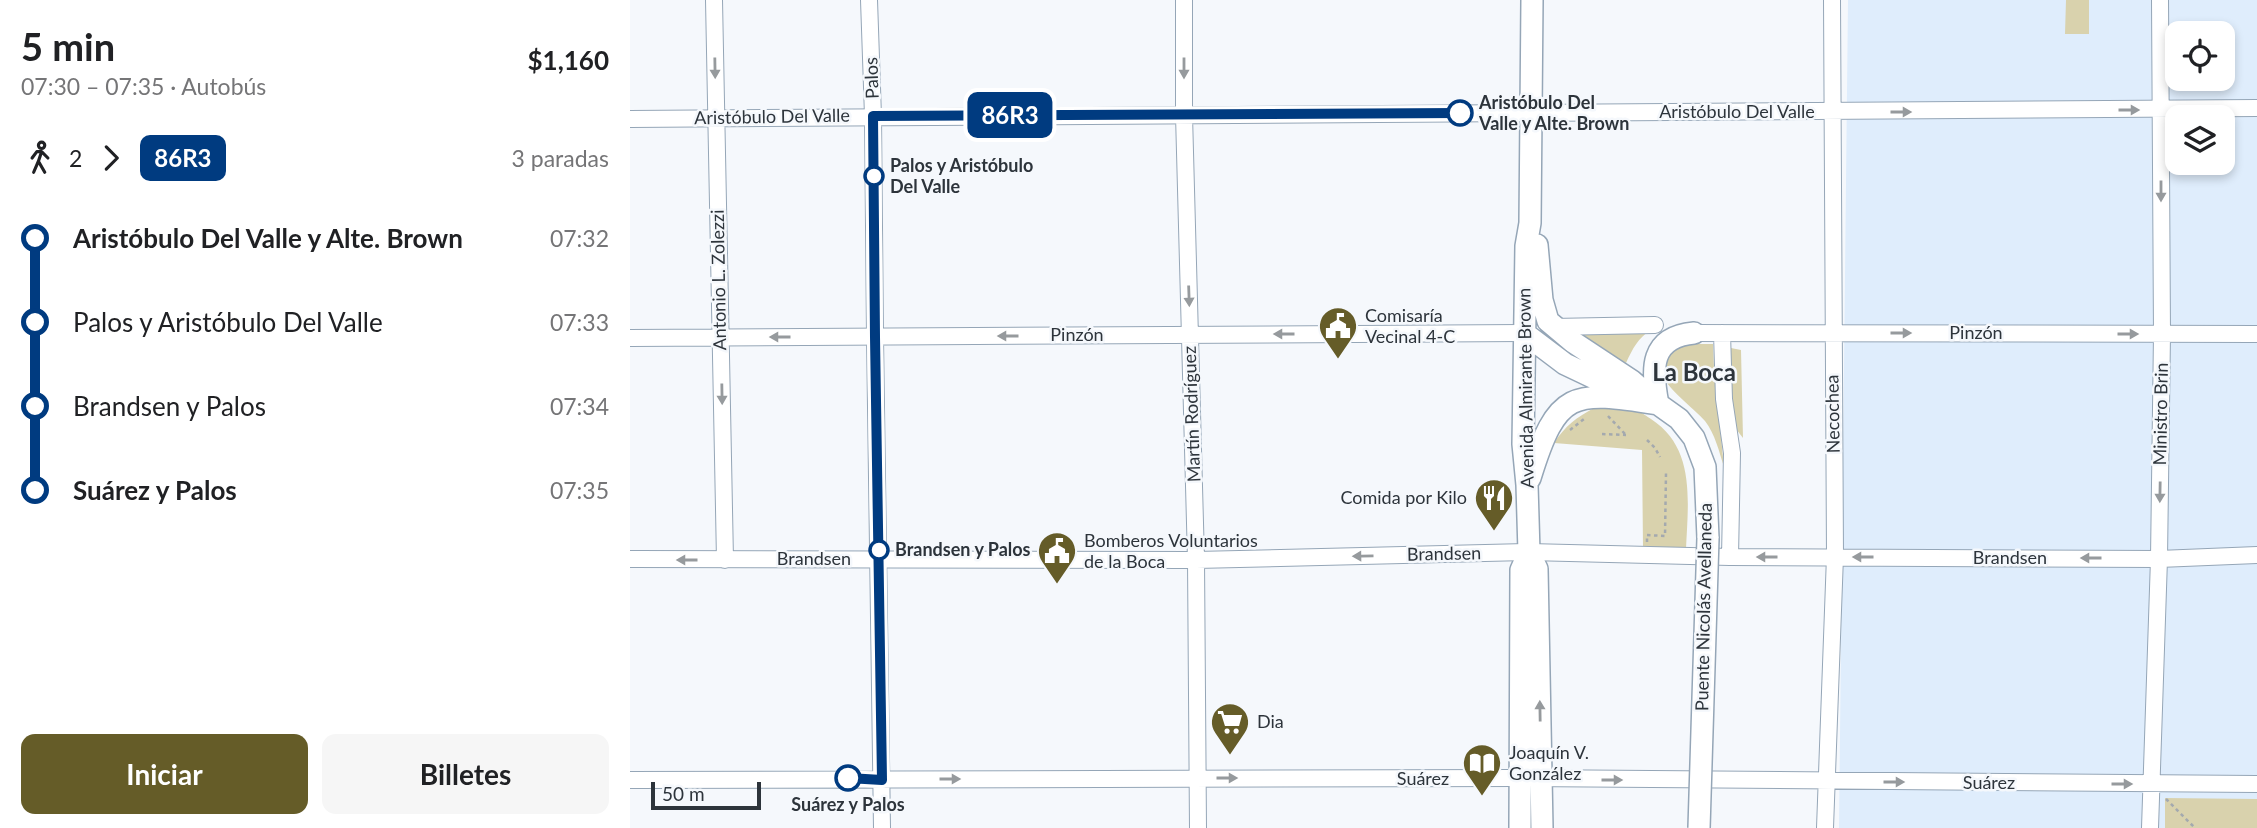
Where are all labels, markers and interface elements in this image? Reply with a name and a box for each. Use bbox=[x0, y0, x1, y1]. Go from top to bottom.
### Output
map controls bbox=[2165, 21, 2235, 175]
button: locate bbox=[2165, 21, 2235, 91]
text: 5 min bbox=[21, 23, 115, 69]
text: $1,160 bbox=[528, 44, 609, 76]
one-way arrow bbox=[709, 57, 721, 79]
street label: Palos bbox=[859, 57, 883, 99]
one-way arrow bbox=[1178, 57, 1190, 79]
text: 07:30 – 07:35 · Autobús bbox=[21, 72, 266, 100]
place label: Aristóbulo Del Valle y Alte. Brown bbox=[1478, 91, 1629, 134]
line badge: 86R3 bbox=[961, 92, 1059, 138]
text: 86R3 bbox=[981, 100, 1039, 129]
marker: Aristóbulo Del Valle y Alte. Brown bbox=[1447, 100, 1473, 126]
street label: Aristóbulo Del Valle bbox=[1659, 100, 1815, 122]
street label: Aristóbulo Del Valle bbox=[694, 104, 850, 128]
one-way arrow bbox=[2118, 105, 2140, 116]
button: layers bbox=[2165, 105, 2235, 175]
one-way arrow bbox=[1891, 106, 1913, 118]
icon: walk bbox=[21, 139, 59, 177]
icon: forward bbox=[92, 139, 130, 177]
text: 86R3 bbox=[154, 143, 212, 172]
text: 2 bbox=[69, 144, 82, 172]
text: 3 paradas bbox=[512, 144, 609, 172]
place label: Palos y Aristóbulo Del Valle bbox=[890, 154, 1033, 197]
marker: Palos y Aristóbulo Del Valle bbox=[864, 166, 884, 186]
one-way arrow bbox=[2155, 180, 2167, 202]
street label: Antonio L. Zolezzi bbox=[706, 209, 730, 351]
text: Aristóbulo Del Valle y Alte. Brown bbox=[73, 222, 463, 254]
text: 07:32 bbox=[550, 224, 609, 252]
one-way arrow bbox=[1183, 285, 1194, 307]
street label: Avenida Almirante Brown bbox=[1512, 288, 1538, 488]
place label: Comisaría Vecinal 4-C bbox=[1365, 304, 1455, 347]
public building icon: Comisaría Vecinal 4-C bbox=[1317, 305, 1359, 360]
text: Palos y Aristóbulo Del Valle bbox=[73, 306, 383, 338]
text: 07:33 bbox=[550, 308, 609, 336]
street label: Pinzón bbox=[1949, 321, 2003, 343]
street label: Pinzón bbox=[1050, 323, 1104, 345]
one-way arrow bbox=[1890, 327, 1912, 339]
one-way arrow bbox=[1273, 328, 1295, 340]
one-way arrow bbox=[2117, 328, 2139, 340]
one-way arrow bbox=[997, 330, 1019, 342]
one-way arrow bbox=[769, 331, 791, 343]
street label: Martín Rodríguez bbox=[1178, 345, 1204, 483]
district label: La Boca bbox=[1652, 357, 1736, 386]
street label: Ministro Brin bbox=[2148, 362, 2172, 466]
street label: Necochea bbox=[1820, 374, 1844, 454]
one-way arrow bbox=[716, 383, 727, 405]
text: Brandsen y Palos bbox=[73, 390, 266, 422]
text: 07:34 bbox=[550, 392, 609, 420]
text: Suárez y Palos bbox=[73, 474, 237, 506]
text: 07:35 bbox=[550, 476, 609, 504]
restaurant icon: Comida por Kilo bbox=[1473, 477, 1515, 532]
one-way arrow bbox=[2154, 481, 2166, 503]
place label: Comida por Kilo bbox=[1340, 486, 1467, 508]
street label: Puente Nicolás Avellaneda bbox=[1690, 503, 1716, 711]
place label: Bomberos Voluntarios de la Boca bbox=[1084, 529, 1258, 572]
public building icon: Bomberos Voluntarios de la Boca bbox=[1036, 530, 1078, 585]
place label: Brandsen y Palos bbox=[895, 538, 1031, 560]
marker: Brandsen y Palos bbox=[869, 540, 889, 560]
street label: Brandsen bbox=[1407, 541, 1481, 565]
street label: Brandsen bbox=[1973, 546, 2047, 568]
street label: Brandsen bbox=[777, 547, 851, 569]
one-way arrow bbox=[1352, 551, 1374, 562]
one-way arrow bbox=[1755, 551, 1777, 562]
one-way arrow bbox=[1852, 551, 1874, 562]
one-way arrow bbox=[2080, 552, 2102, 564]
one-way arrow bbox=[675, 554, 697, 566]
one-way arrow bbox=[1534, 700, 1546, 722]
supermarket icon: Dia bbox=[1209, 701, 1251, 756]
place label: Dia bbox=[1257, 710, 1284, 732]
button: Iniciar bbox=[21, 734, 308, 814]
button: Billetes bbox=[322, 734, 609, 814]
place label: Joaquín V. González bbox=[1509, 741, 1589, 784]
library icon: Joaquín V. González bbox=[1461, 742, 1503, 797]
marker: Suárez y Palos bbox=[835, 765, 861, 791]
street label: Suárez bbox=[1397, 767, 1449, 789]
street label: Suárez bbox=[1963, 771, 2015, 793]
one-way arrow bbox=[1216, 772, 1238, 784]
one-way arrow bbox=[940, 774, 962, 785]
one-way arrow bbox=[1602, 774, 1624, 785]
one-way arrow bbox=[1884, 776, 1906, 788]
one-way arrow bbox=[2111, 778, 2133, 790]
scale bar bbox=[651, 779, 761, 811]
text: 50 m bbox=[662, 782, 705, 805]
place label: Suárez y Palos bbox=[791, 793, 905, 815]

